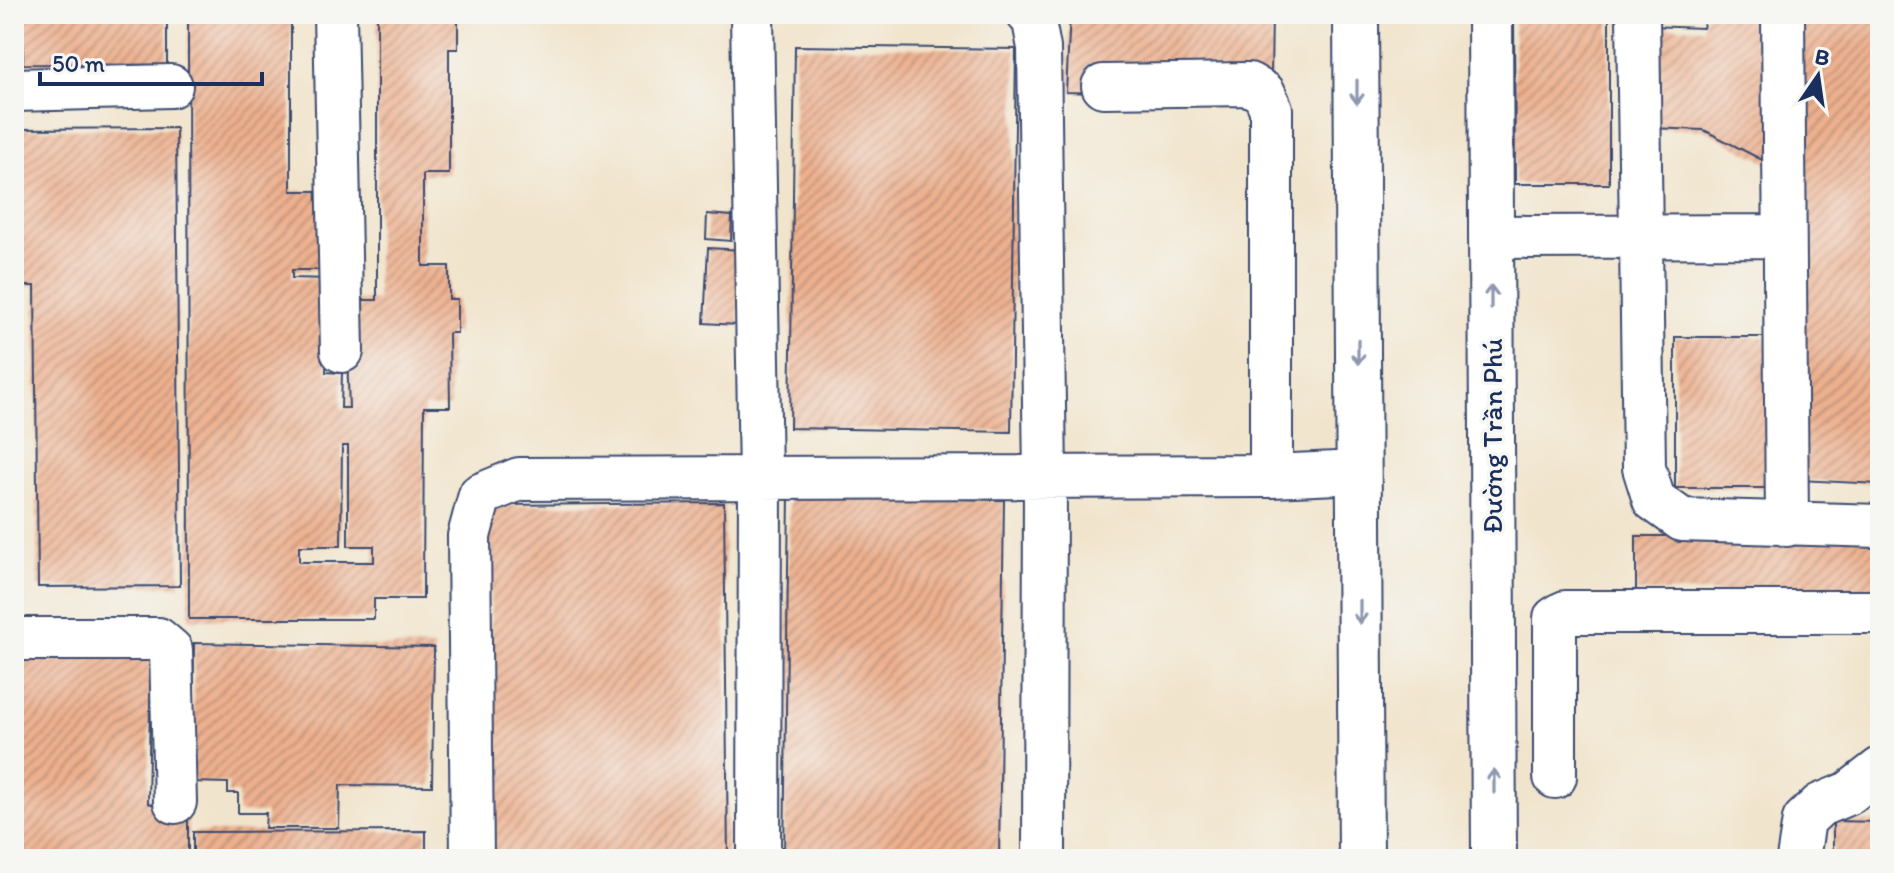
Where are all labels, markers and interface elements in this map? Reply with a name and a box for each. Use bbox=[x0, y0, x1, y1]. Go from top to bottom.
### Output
scale bar bbox=[40, 36, 262, 86]
north arrow bbox=[1778, 36, 1858, 116]
text: B bbox=[1812, 42, 1832, 72]
text: 50 m bbox=[52, 49, 105, 78]
one-way arrow bbox=[1349, 78, 1365, 105]
one-way arrow bbox=[1483, 284, 1499, 311]
one-way arrow bbox=[1350, 338, 1366, 365]
street label: Đường Trần Phú bbox=[1475, 338, 1509, 534]
one-way arrow bbox=[1352, 598, 1367, 625]
one-way arrow bbox=[1486, 768, 1502, 795]

